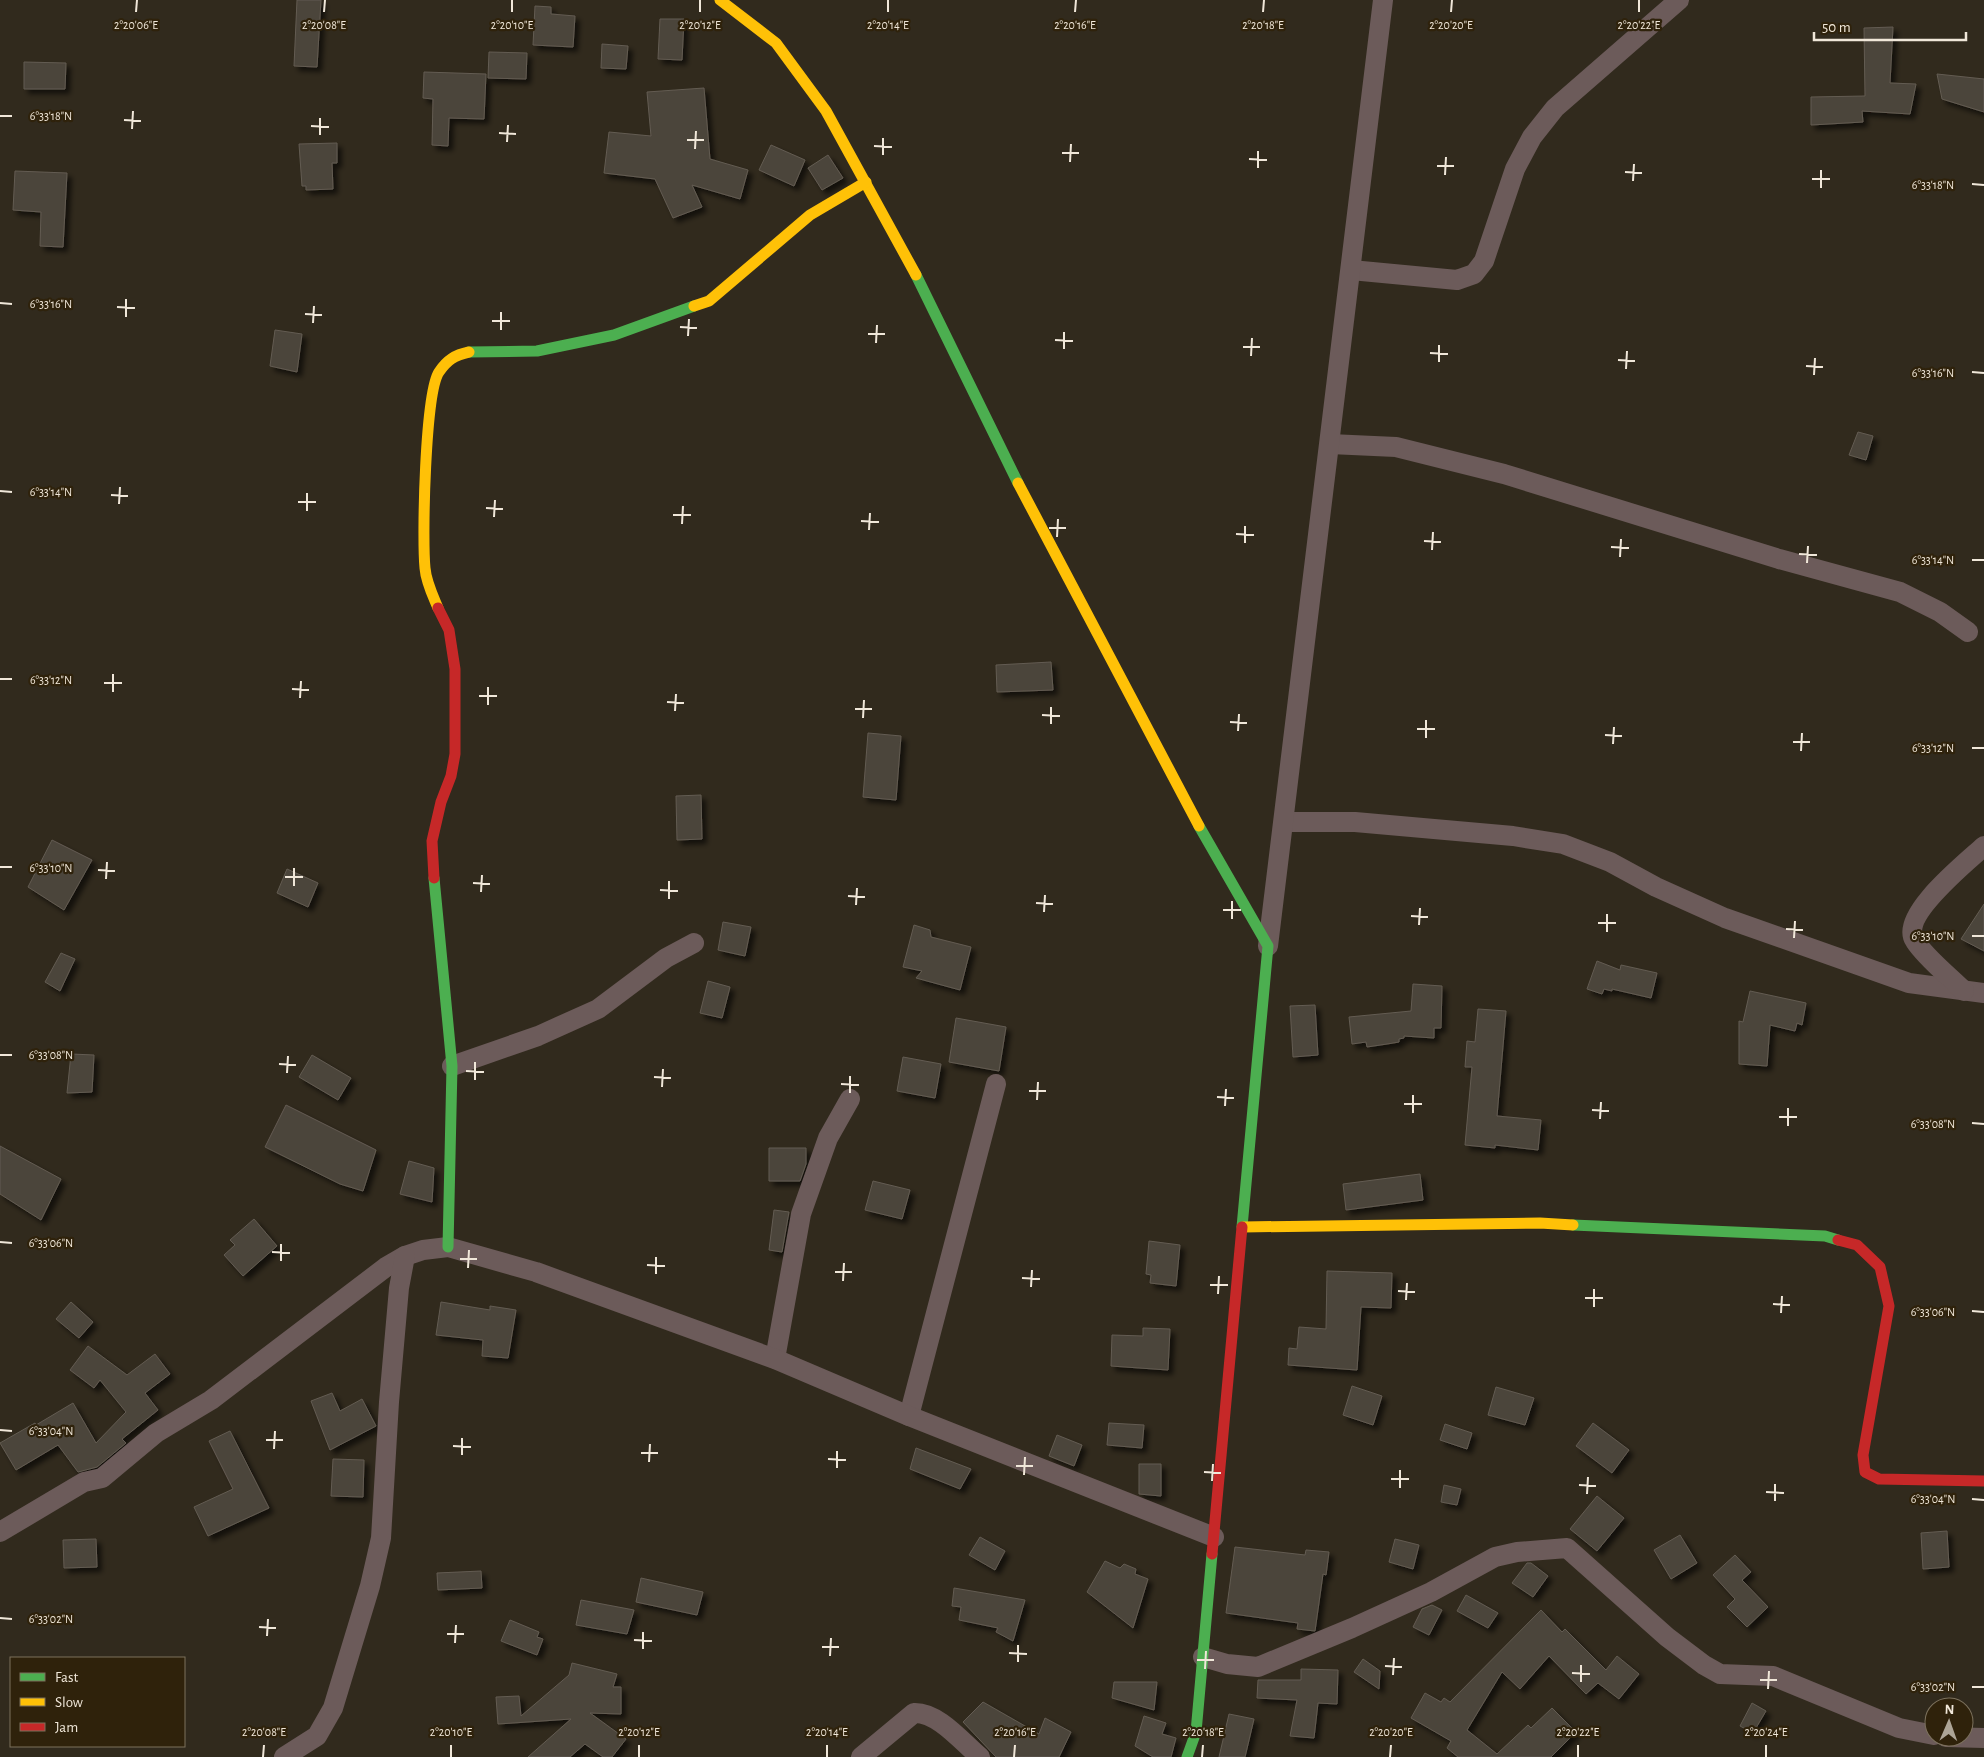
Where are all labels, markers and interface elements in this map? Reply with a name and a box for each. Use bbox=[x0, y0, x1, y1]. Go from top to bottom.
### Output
scale bar bbox=[1814, 10, 1966, 42]
text: 2°20'06"E bbox=[114, 19, 158, 31]
text: 2°20'08"E bbox=[302, 19, 346, 31]
text: 2°20'10"E bbox=[491, 19, 533, 31]
text: 2°20'12"E bbox=[679, 19, 721, 31]
text: 2°20'14"E bbox=[867, 19, 909, 31]
text: 2°20'16"E bbox=[1054, 19, 1096, 31]
text: 2°20'18"E bbox=[1242, 19, 1284, 31]
text: 2°20'20"E bbox=[1429, 19, 1473, 31]
text: 2°20'22"E bbox=[1618, 19, 1661, 31]
text: 50 m bbox=[1822, 20, 1851, 35]
text: 6°33'18"N bbox=[30, 110, 72, 122]
text: 6°33'18"N bbox=[1912, 179, 1954, 191]
text: 6°33'16"N bbox=[30, 298, 72, 310]
text: 6°33'16"N bbox=[1912, 367, 1954, 379]
text: 6°33'14"N bbox=[30, 486, 72, 498]
text: 6°33'14"N bbox=[1912, 554, 1954, 566]
text: 6°33'12"N bbox=[30, 674, 72, 686]
text: 6°33'12"N bbox=[1912, 742, 1954, 754]
text: 6°33'10"N bbox=[29, 862, 73, 874]
text: 6°33'10"N bbox=[1911, 930, 1955, 942]
text: 6°33'08"N bbox=[29, 1049, 73, 1061]
text: 6°33'08"N bbox=[1911, 1118, 1955, 1130]
text: 6°33'06"N bbox=[29, 1237, 73, 1249]
text: 6°33'06"N bbox=[1911, 1306, 1955, 1318]
text: 6°33'04"N bbox=[29, 1425, 73, 1437]
text: 6°33'04"N bbox=[1911, 1493, 1955, 1505]
text: 6°33'02"N bbox=[29, 1613, 73, 1625]
legend bbox=[10, 1657, 185, 1747]
text: Fast bbox=[55, 1670, 79, 1685]
text: 6°33'02"N bbox=[1911, 1681, 1955, 1693]
text: Slow bbox=[55, 1695, 83, 1710]
north arrow bbox=[1924, 1697, 1974, 1747]
text: N bbox=[1944, 1703, 1955, 1717]
text: Jam bbox=[55, 1720, 78, 1735]
text: 2°20'08"E bbox=[242, 1726, 286, 1738]
text: 2°20'10"E bbox=[430, 1726, 472, 1738]
text: 2°20'12"E bbox=[618, 1726, 660, 1738]
text: 2°20'14"E bbox=[806, 1726, 848, 1738]
text: 2°20'16"E bbox=[994, 1726, 1036, 1738]
text: 2°20'18"E bbox=[1182, 1726, 1224, 1738]
text: 2°20'20"E bbox=[1369, 1726, 1413, 1738]
text: 2°20'22"E bbox=[1557, 1726, 1600, 1738]
text: 2°20'24"E bbox=[1744, 1726, 1788, 1738]

